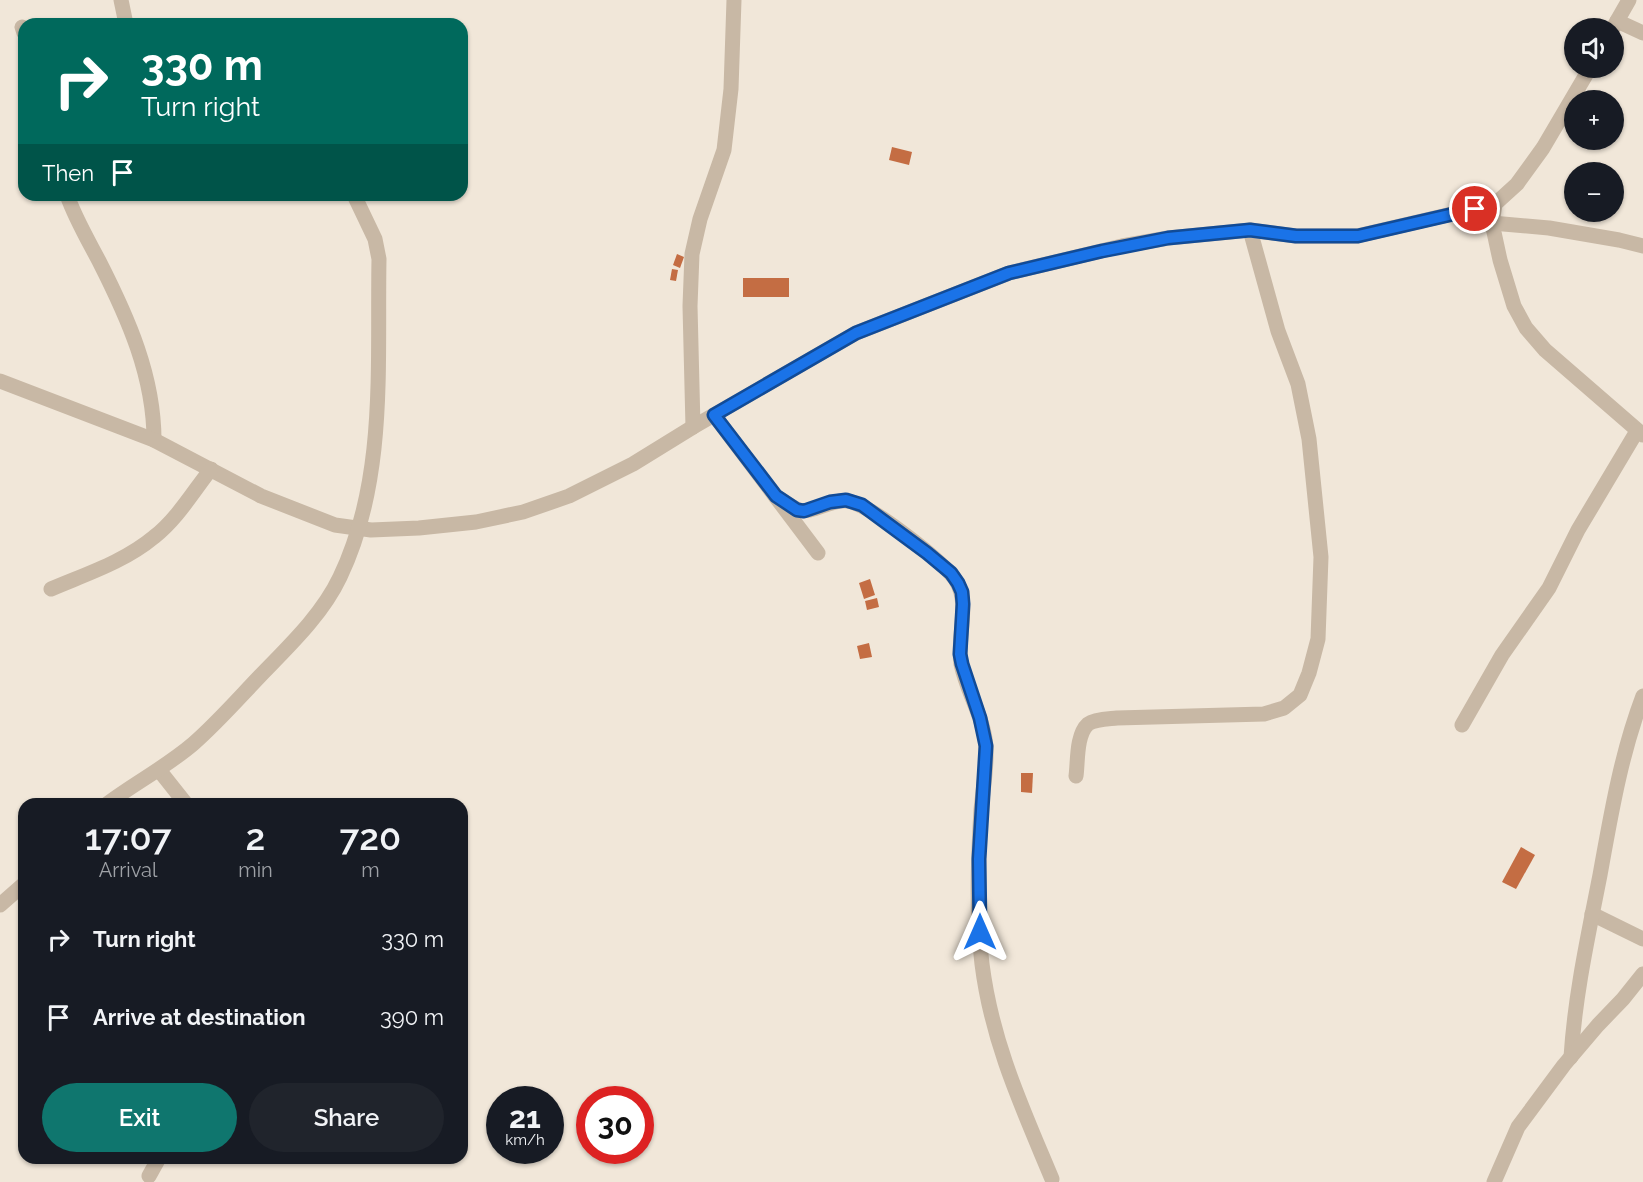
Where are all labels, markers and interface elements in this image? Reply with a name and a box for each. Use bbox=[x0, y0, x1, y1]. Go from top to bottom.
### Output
map controls bbox=[1564, 18, 1624, 222]
button: sound bbox=[1564, 18, 1624, 78]
text: 330 m bbox=[141, 41, 263, 90]
icon: right bbox=[42, 42, 120, 120]
button: + bbox=[1564, 90, 1624, 150]
text: Turn right bbox=[141, 91, 260, 122]
icon: arrive bbox=[106, 156, 139, 189]
text: Then bbox=[42, 160, 94, 186]
button: − bbox=[1564, 162, 1624, 222]
pin bbox=[1449, 183, 1500, 234]
icon: arrive bbox=[1458, 192, 1491, 225]
text: 17:07 bbox=[85, 816, 171, 858]
text: 2 bbox=[246, 816, 265, 858]
text: 720 bbox=[340, 816, 401, 858]
text: Arrival bbox=[99, 858, 157, 882]
text: min bbox=[238, 858, 273, 882]
text: m bbox=[361, 858, 380, 882]
position arrow bbox=[948, 900, 1012, 964]
icon: right bbox=[42, 923, 75, 956]
text: Turn right bbox=[93, 926, 196, 952]
text: 330 m bbox=[381, 926, 444, 952]
icon: arrive bbox=[42, 1001, 75, 1034]
text: Arrive at destination bbox=[93, 1004, 306, 1030]
text: 390 m bbox=[380, 1004, 444, 1030]
button: Exit bbox=[42, 1083, 237, 1152]
button: Share bbox=[249, 1083, 444, 1152]
speed limit sign: 30 bbox=[576, 1086, 654, 1164]
text: 21 bbox=[509, 1100, 541, 1135]
text: km/h bbox=[505, 1131, 545, 1149]

